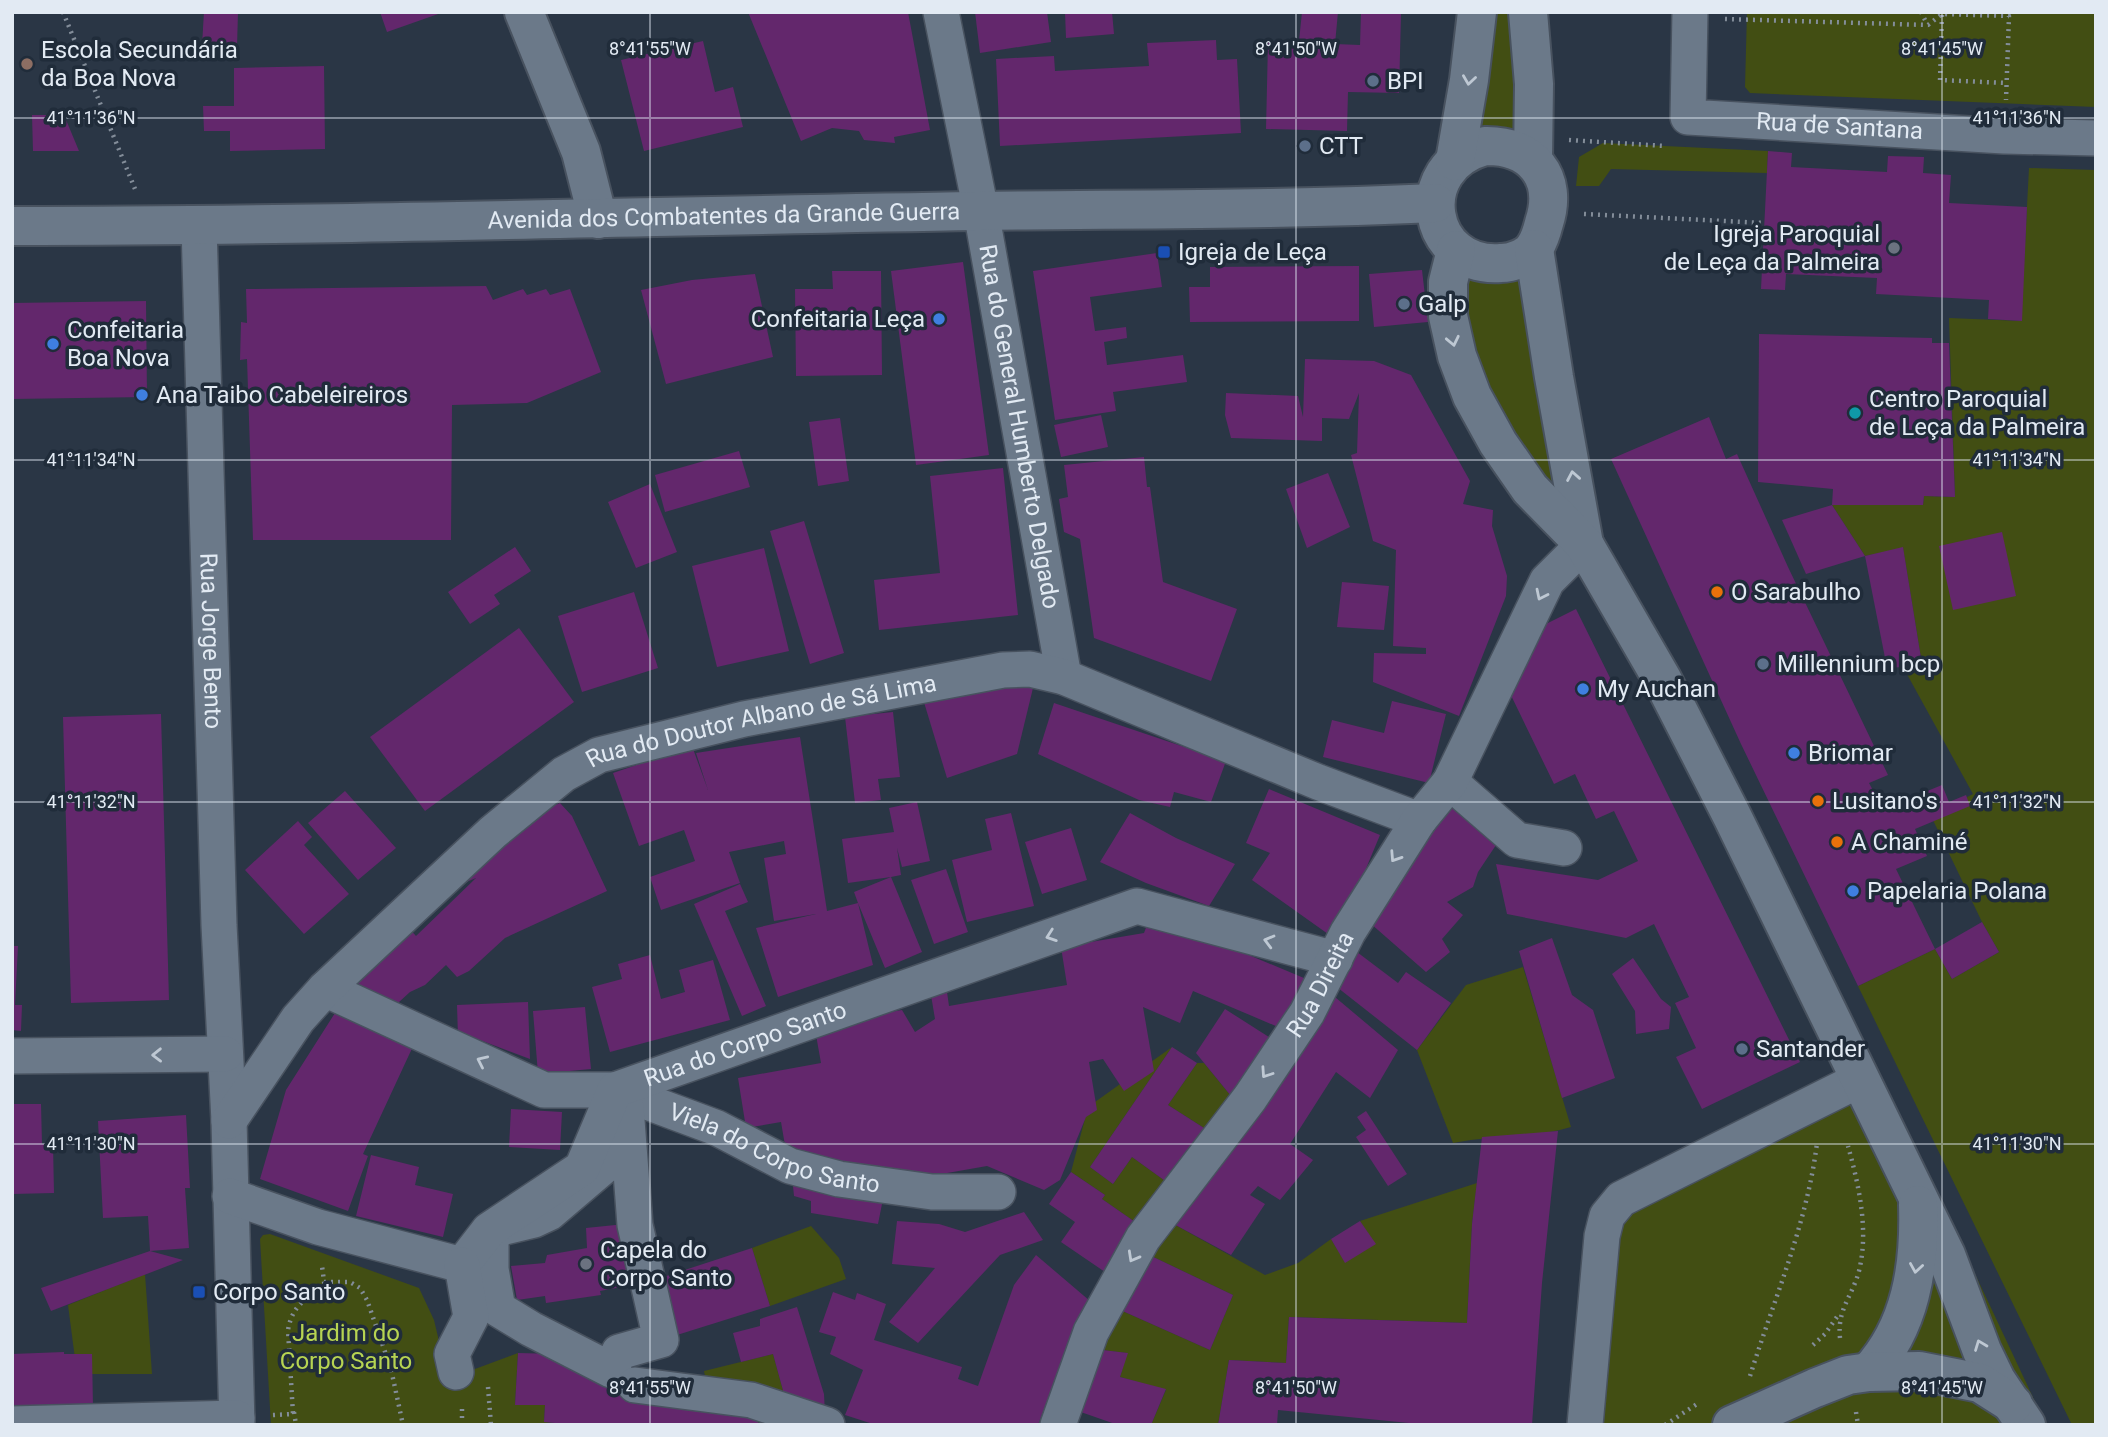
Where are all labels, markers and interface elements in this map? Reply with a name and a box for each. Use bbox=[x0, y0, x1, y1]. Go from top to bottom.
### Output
place label: Escola Secundária da Boa Nova bbox=[41, 36, 238, 92]
text: 8°41'55"W bbox=[609, 38, 691, 59]
text: 8°41'50"W bbox=[1255, 38, 1337, 59]
text: 8°41'45"W bbox=[1901, 38, 1983, 59]
marker: Escola Secundária da Boa Nova bbox=[19, 56, 35, 72]
place label: BPI bbox=[1387, 67, 1424, 95]
marker: BPI bbox=[1365, 73, 1381, 89]
one-way arrow bbox=[1461, 74, 1476, 86]
text: 41°11'36"N bbox=[46, 107, 136, 128]
street label: Rua de Santana bbox=[1755, 107, 1924, 145]
text: 41°11'36"N bbox=[1972, 107, 2062, 128]
place label: CTT bbox=[1319, 132, 1363, 160]
marker: CTT bbox=[1297, 138, 1313, 154]
street label: Avenida dos Combatentes da Grande Guerra bbox=[487, 197, 960, 235]
place label: Igreja Paroquial de Leça da Palmeira bbox=[1664, 220, 1880, 276]
place label: Igreja de Leça bbox=[1178, 238, 1327, 266]
marker: Igreja Paroquial de Leça da Palmeira bbox=[1886, 240, 1902, 256]
street label: Rua do General Humberto Delgado bbox=[973, 242, 1066, 611]
marker: Igreja de Leça bbox=[1156, 244, 1172, 260]
place label: Galp bbox=[1418, 290, 1467, 318]
marker: Galp bbox=[1396, 296, 1412, 312]
place label: Confeitaria Leça bbox=[751, 305, 925, 333]
marker: Confeitaria Leça bbox=[931, 311, 947, 327]
place label: Confeitaria Boa Nova bbox=[67, 316, 184, 372]
one-way arrow bbox=[1445, 335, 1459, 347]
marker: Confeitaria Boa Nova bbox=[45, 336, 61, 352]
place label: Ana Taibo Cabeleireiros bbox=[156, 381, 408, 409]
place label: Centro Paroquial de Leça da Palmeira bbox=[1869, 385, 2085, 441]
marker: Ana Taibo Cabeleireiros bbox=[134, 387, 150, 403]
marker: Centro Paroquial de Leça da Palmeira bbox=[1847, 405, 1863, 421]
text: 41°11'34"N bbox=[46, 449, 136, 470]
text: 41°11'34"N bbox=[1972, 449, 2062, 470]
one-way arrow bbox=[1566, 470, 1581, 482]
street label: Rua Jorge Bento bbox=[194, 552, 227, 729]
place label: O Sarabulho bbox=[1731, 578, 1861, 606]
marker: O Sarabulho bbox=[1709, 584, 1725, 600]
one-way arrow bbox=[1535, 588, 1549, 600]
place label: Millennium bcp bbox=[1777, 650, 1940, 678]
marker: Millennium bcp bbox=[1755, 656, 1771, 672]
street label: Rua do Doutor Albano de Sá Lima bbox=[581, 669, 939, 773]
place label: My Auchan bbox=[1597, 675, 1716, 703]
marker: My Auchan bbox=[1575, 681, 1591, 697]
place label: Briomar bbox=[1808, 739, 1893, 767]
marker: Briomar bbox=[1786, 745, 1802, 761]
place label: Lusitano's bbox=[1832, 787, 1938, 815]
text: 41°11'32"N bbox=[46, 791, 136, 812]
text: 41°11'32"N bbox=[1972, 791, 2062, 812]
marker: Lusitano's bbox=[1810, 793, 1826, 809]
place label: A Chaminé bbox=[1851, 828, 1967, 856]
marker: A Chaminé bbox=[1829, 834, 1845, 850]
one-way arrow bbox=[1391, 850, 1404, 863]
place label: Papelaria Polana bbox=[1867, 877, 2047, 905]
marker: Papelaria Polana bbox=[1845, 883, 1861, 899]
street label: Rua Direita bbox=[1281, 927, 1360, 1043]
one-way arrow bbox=[1046, 928, 1058, 942]
one-way arrow bbox=[1263, 935, 1275, 950]
street label: Rua do Corpo Santo bbox=[640, 996, 850, 1093]
place label: Santander bbox=[1756, 1035, 1865, 1063]
marker: Santander bbox=[1734, 1041, 1750, 1057]
one-way arrow bbox=[151, 1047, 162, 1063]
one-way arrow bbox=[477, 1056, 489, 1070]
one-way arrow bbox=[1262, 1065, 1274, 1078]
street label: Viela do Corpo Santo bbox=[665, 1097, 882, 1199]
text: 41°11'30"N bbox=[46, 1133, 136, 1154]
text: 41°11'30"N bbox=[1972, 1133, 2062, 1154]
place label: Capela do Corpo Santo bbox=[600, 1236, 732, 1292]
one-way arrow bbox=[1127, 1250, 1141, 1262]
marker: Capela do Corpo Santo bbox=[578, 1256, 594, 1272]
one-way arrow bbox=[1909, 1262, 1924, 1274]
place label: Corpo Santo bbox=[213, 1278, 345, 1306]
marker: Corpo Santo bbox=[191, 1284, 207, 1300]
park label: Jardim do Corpo Santo bbox=[280, 1319, 412, 1375]
one-way arrow bbox=[1974, 1340, 1988, 1352]
text: 8°41'55"W bbox=[609, 1377, 691, 1398]
text: 8°41'50"W bbox=[1255, 1377, 1337, 1398]
text: 8°41'45"W bbox=[1901, 1377, 1983, 1398]

